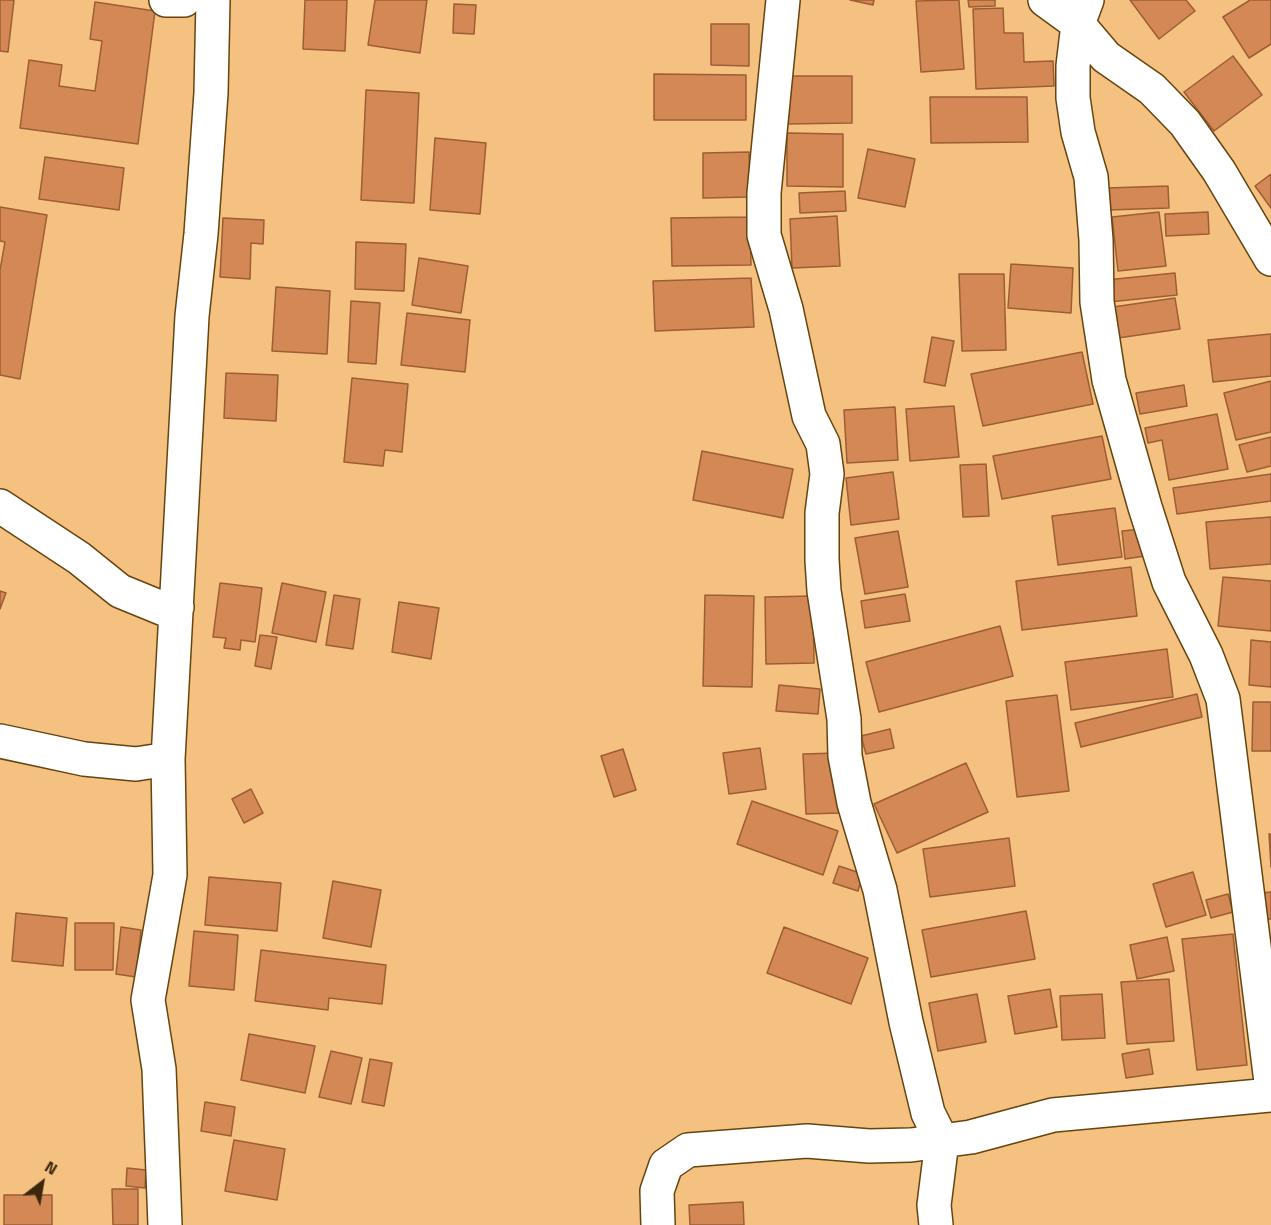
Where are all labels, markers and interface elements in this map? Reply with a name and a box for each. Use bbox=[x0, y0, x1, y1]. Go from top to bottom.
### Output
north arrow bbox=[12, 1153, 72, 1213]
text: N bbox=[40, 1154, 62, 1181]

